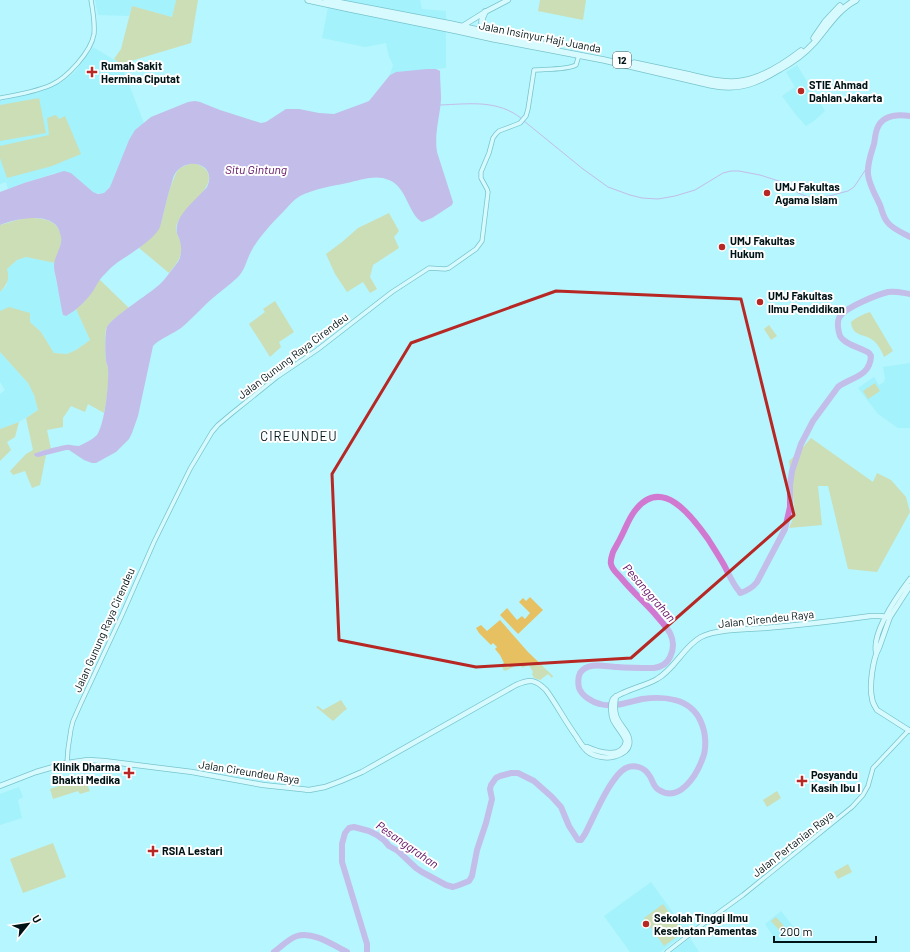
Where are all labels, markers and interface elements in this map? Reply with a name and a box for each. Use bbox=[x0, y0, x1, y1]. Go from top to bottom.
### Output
street label: Jalan Insinyur Haji Juanda bbox=[478, 18, 602, 55]
road number: 12 bbox=[613, 52, 631, 68]
place label: Rumah Sakit Hermina Ciputat bbox=[101, 59, 180, 85]
marker: Rumah Sakit Hermina Ciputat bbox=[86, 66, 98, 78]
place label: STIE Ahmad Dahlan Jakarta bbox=[809, 78, 882, 104]
marker: STIE Ahmad Dahlan Jakarta bbox=[796, 86, 806, 96]
water label: Situ Gintung bbox=[225, 162, 287, 176]
place label: UMJ Fakultas Agama Islam bbox=[775, 180, 840, 206]
marker: UMJ Fakultas Agama Islam bbox=[762, 188, 772, 198]
place label: UMJ Fakultas Hukum bbox=[730, 234, 795, 260]
marker: UMJ Fakultas Hukum bbox=[717, 242, 727, 252]
place label: UMJ Fakultas Ilmu Pendidikan bbox=[768, 289, 845, 315]
marker: UMJ Fakultas Ilmu Pendidikan bbox=[755, 297, 765, 307]
street label: Jalan Gunung Raya Cirendeu bbox=[235, 310, 350, 401]
district label: CIREUNDEU bbox=[260, 428, 338, 444]
water label: Pesanggrahan bbox=[621, 560, 679, 624]
street label: Jalan Gunung Raya Cirendeu bbox=[70, 566, 137, 694]
street label: Jalan Cirendeu Raya bbox=[717, 607, 814, 630]
street label: Jalan Cireundeu Raya bbox=[198, 757, 301, 786]
place label: Klinik Dharma Bhakti Medika bbox=[52, 760, 120, 786]
marker: Klinik Dharma Bhakti Medika bbox=[123, 767, 135, 779]
place label: Posyandu Kasih Ibu I bbox=[811, 768, 861, 794]
marker: Posyandu Kasih Ibu I bbox=[796, 775, 808, 787]
street label: Jalan Pertanian Raya bbox=[749, 808, 836, 879]
water label: Pesanggrahan bbox=[374, 818, 441, 871]
place label: RSIA Lestari bbox=[162, 844, 223, 857]
marker: RSIA Lestari bbox=[147, 845, 159, 857]
north arrow bbox=[8, 904, 48, 944]
place label: Sekolah Tinggi Ilmu Kesehatan Pamentas bbox=[654, 911, 757, 937]
text: U bbox=[30, 913, 44, 925]
scale bar bbox=[774, 918, 876, 944]
marker: Sekolah Tinggi Ilmu Kesehatan Pamentas bbox=[641, 919, 651, 929]
text: 200 m bbox=[780, 924, 812, 938]

